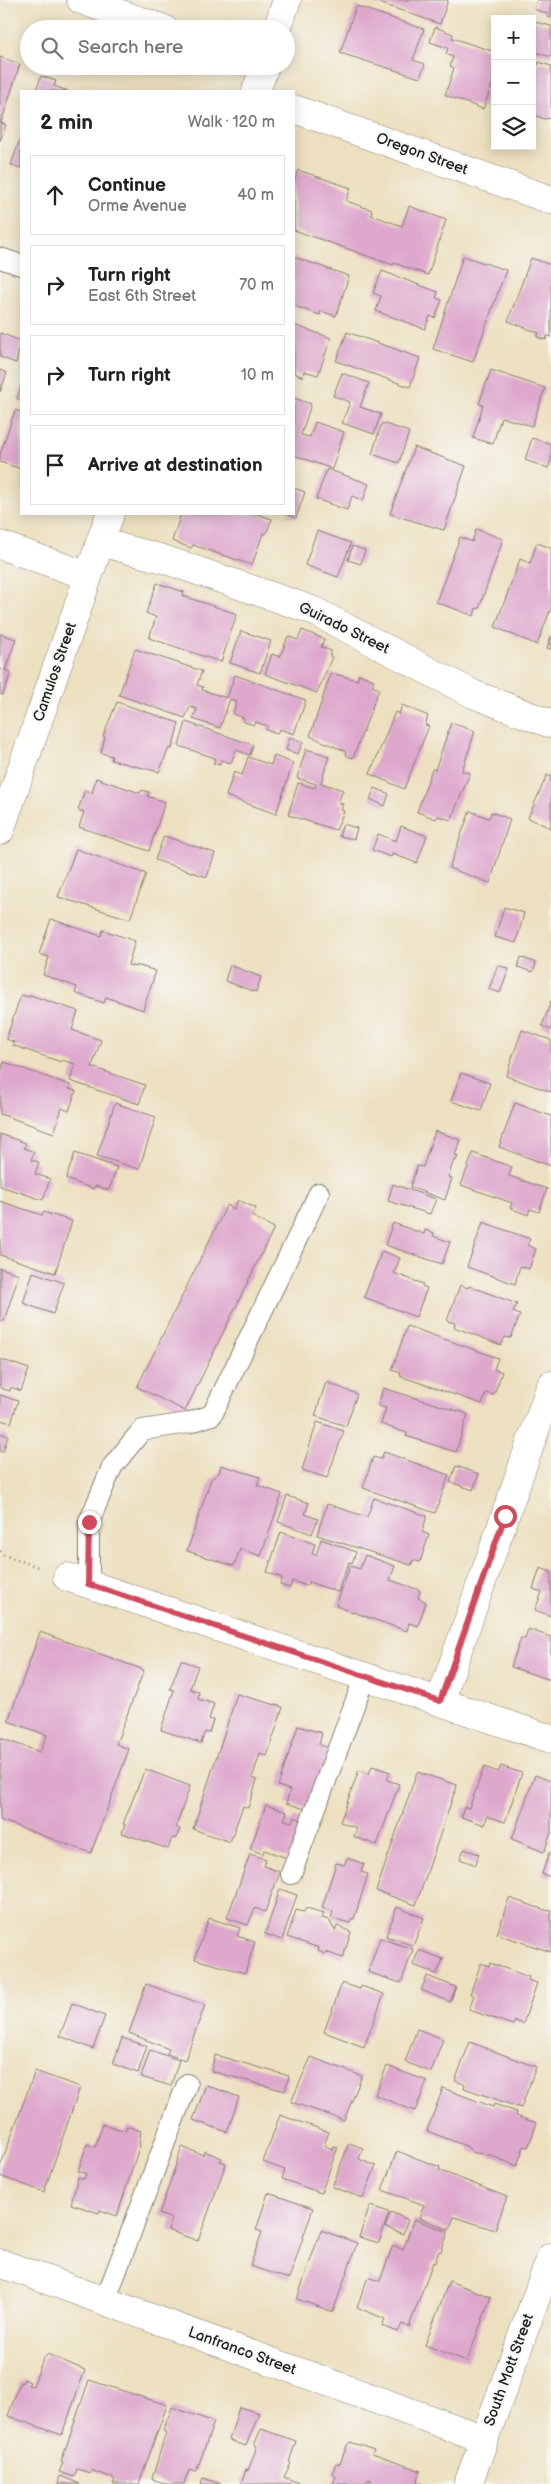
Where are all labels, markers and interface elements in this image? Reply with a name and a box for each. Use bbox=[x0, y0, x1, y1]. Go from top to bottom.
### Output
map controls bbox=[491, 15, 536, 150]
button: + bbox=[491, 15, 536, 60]
search box bbox=[20, 20, 295, 75]
icon: search bbox=[38, 34, 66, 62]
text: Search here bbox=[78, 36, 183, 59]
button: − bbox=[491, 60, 536, 105]
button: layers bbox=[491, 105, 536, 150]
text: 2 min bbox=[40, 110, 93, 135]
text: Walk · 120 m bbox=[188, 113, 275, 132]
street label: Oregon Street bbox=[374, 129, 471, 179]
text: Continue bbox=[88, 174, 166, 197]
icon: ahead bbox=[41, 181, 69, 209]
text: 40 m bbox=[237, 186, 274, 205]
text: Orme Avenue bbox=[88, 197, 187, 216]
text: Turn right bbox=[88, 264, 171, 287]
icon: right bbox=[41, 271, 69, 299]
text: 70 m bbox=[239, 276, 274, 295]
text: East 6th Street bbox=[88, 287, 196, 306]
icon: right bbox=[41, 361, 69, 389]
text: Turn right bbox=[88, 364, 171, 387]
text: 10 m bbox=[241, 366, 274, 385]
icon: arrive bbox=[41, 451, 69, 479]
text: Arrive at destination bbox=[88, 454, 263, 477]
street label: Guirado Street bbox=[295, 598, 393, 658]
street label: Camulos Street bbox=[29, 619, 81, 724]
route start bbox=[494, 1505, 517, 1528]
route end bbox=[78, 1511, 101, 1534]
street label: South Mott Street bbox=[480, 2311, 538, 2429]
street label: Lanfranco Street bbox=[185, 2323, 299, 2379]

